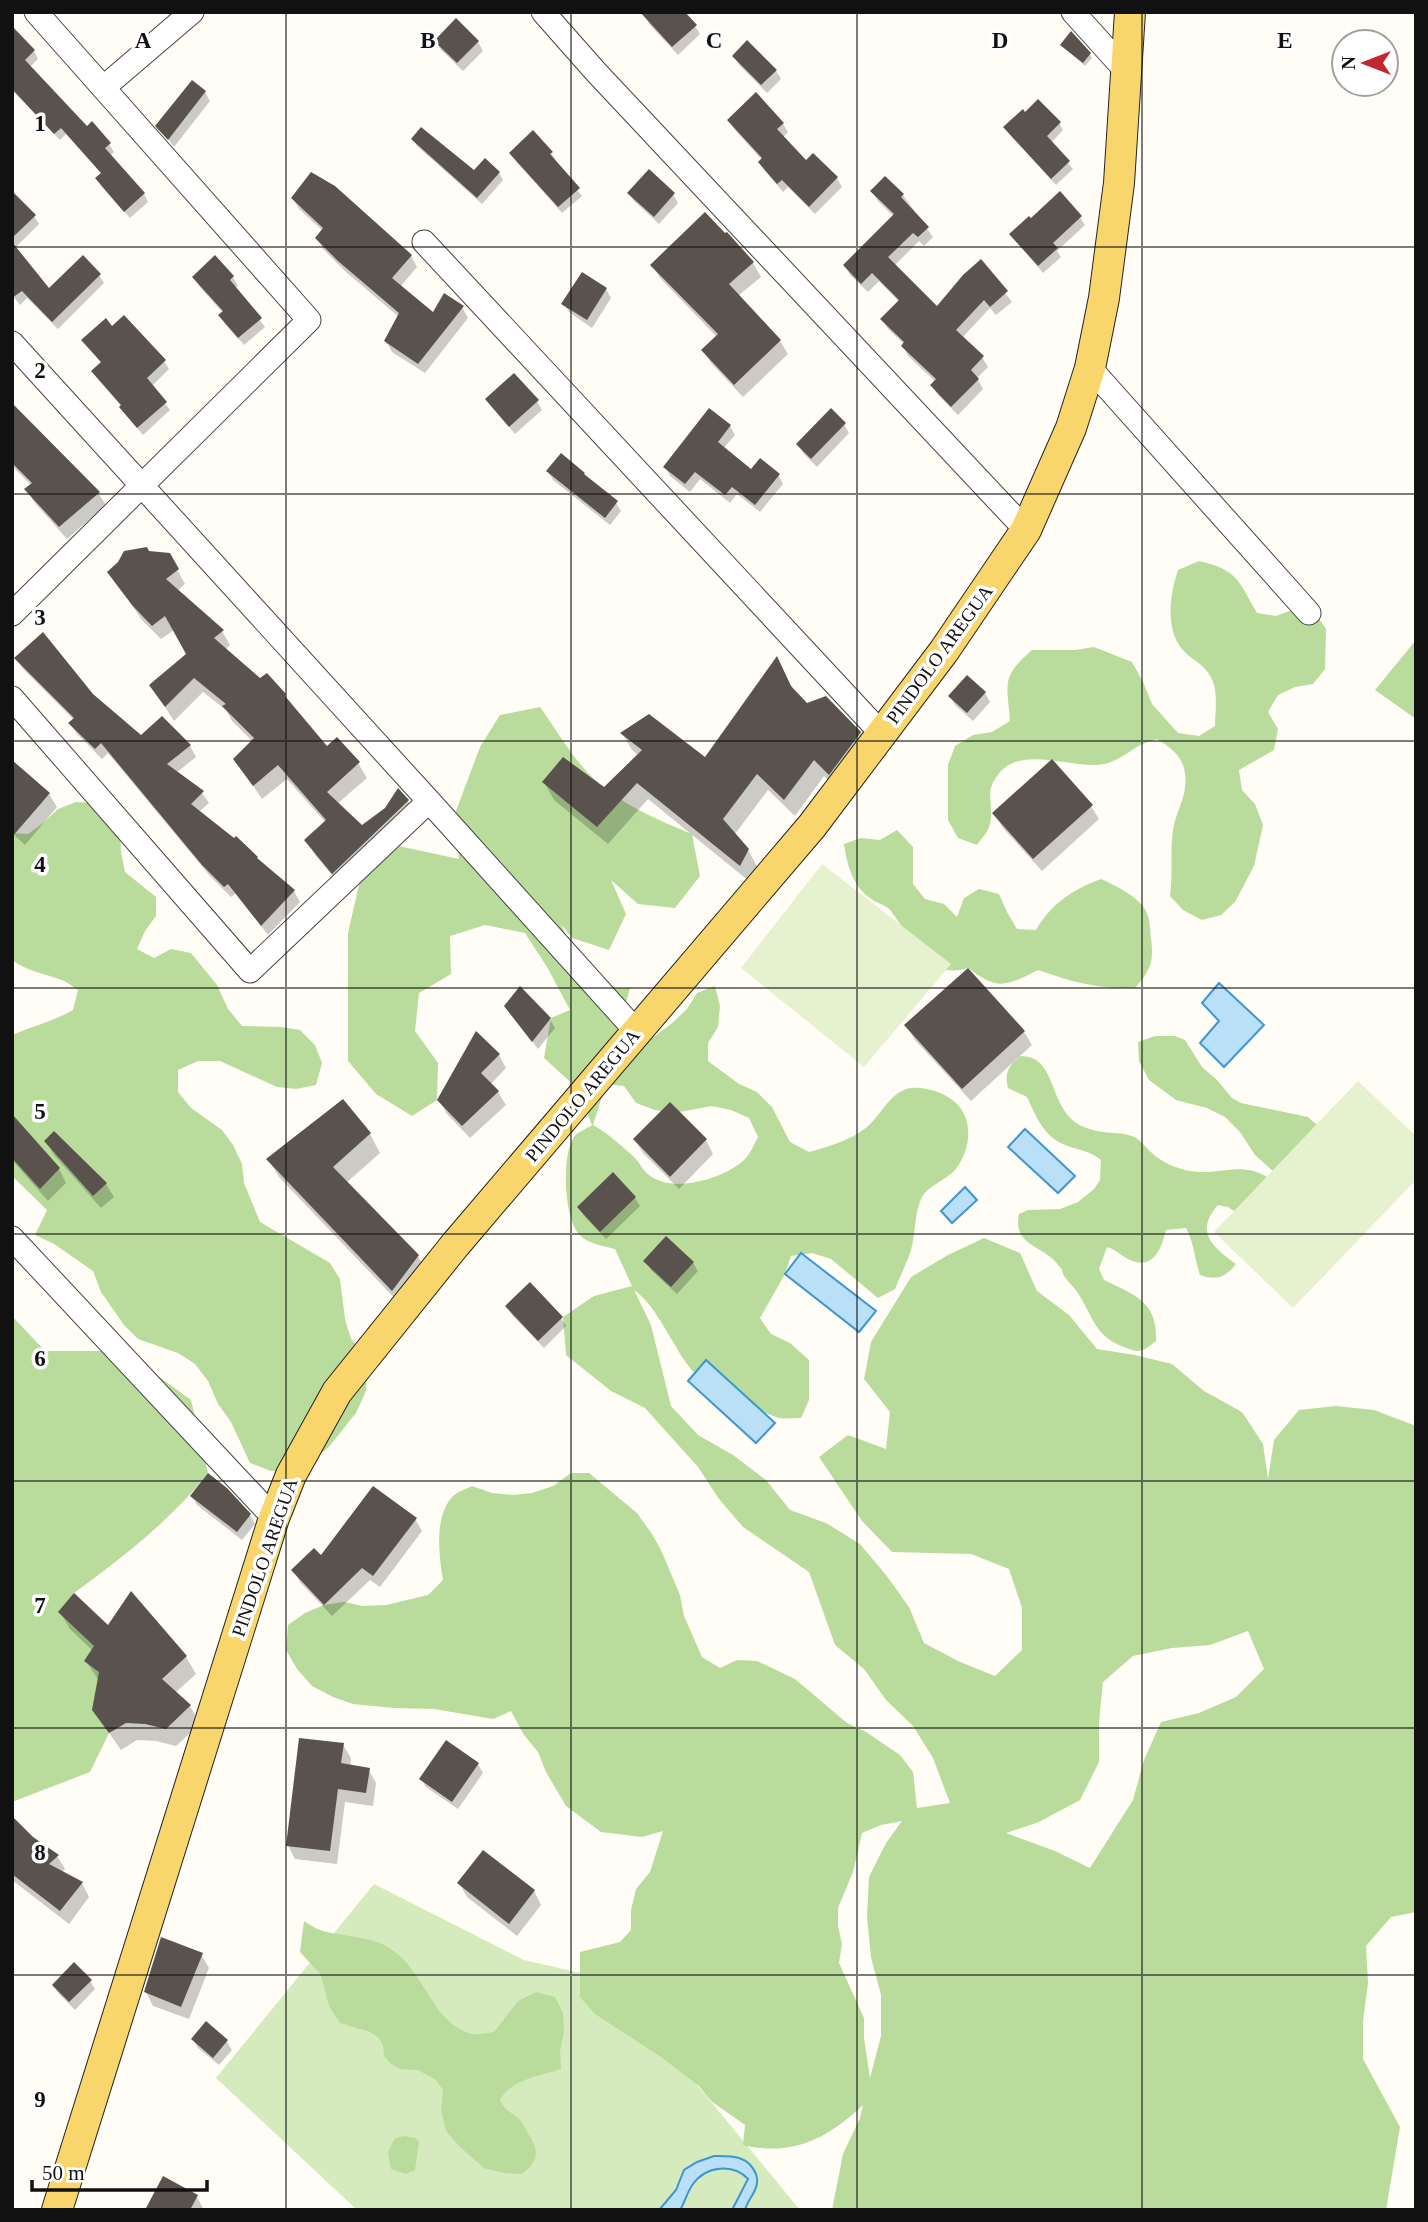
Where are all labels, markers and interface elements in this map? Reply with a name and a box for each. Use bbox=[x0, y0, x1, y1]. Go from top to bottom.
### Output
text: A bbox=[135, 28, 152, 53]
text: B bbox=[420, 28, 436, 53]
text: C bbox=[706, 28, 722, 53]
text: D bbox=[992, 28, 1008, 53]
text: E bbox=[1277, 28, 1293, 53]
north arrow bbox=[1330, 28, 1400, 98]
text: N bbox=[1338, 56, 1359, 70]
text: 1 bbox=[34, 111, 46, 136]
text: 2 bbox=[34, 358, 46, 383]
street label: PINDOLO AREGUA bbox=[882, 581, 997, 728]
text: 3 bbox=[34, 605, 46, 630]
text: 4 bbox=[34, 852, 46, 877]
street label: PINDOLO AREGUA bbox=[521, 1025, 644, 1166]
text: 5 bbox=[34, 1099, 46, 1124]
text: 6 bbox=[34, 1346, 46, 1371]
street label: PINDOLO AREGUA bbox=[227, 1475, 302, 1639]
text: 7 bbox=[34, 1593, 46, 1618]
text: 8 bbox=[34, 1840, 46, 1865]
text: 9 bbox=[34, 2087, 46, 2112]
scale bar bbox=[32, 2148, 206, 2192]
text: 50 m bbox=[42, 2161, 85, 2185]

